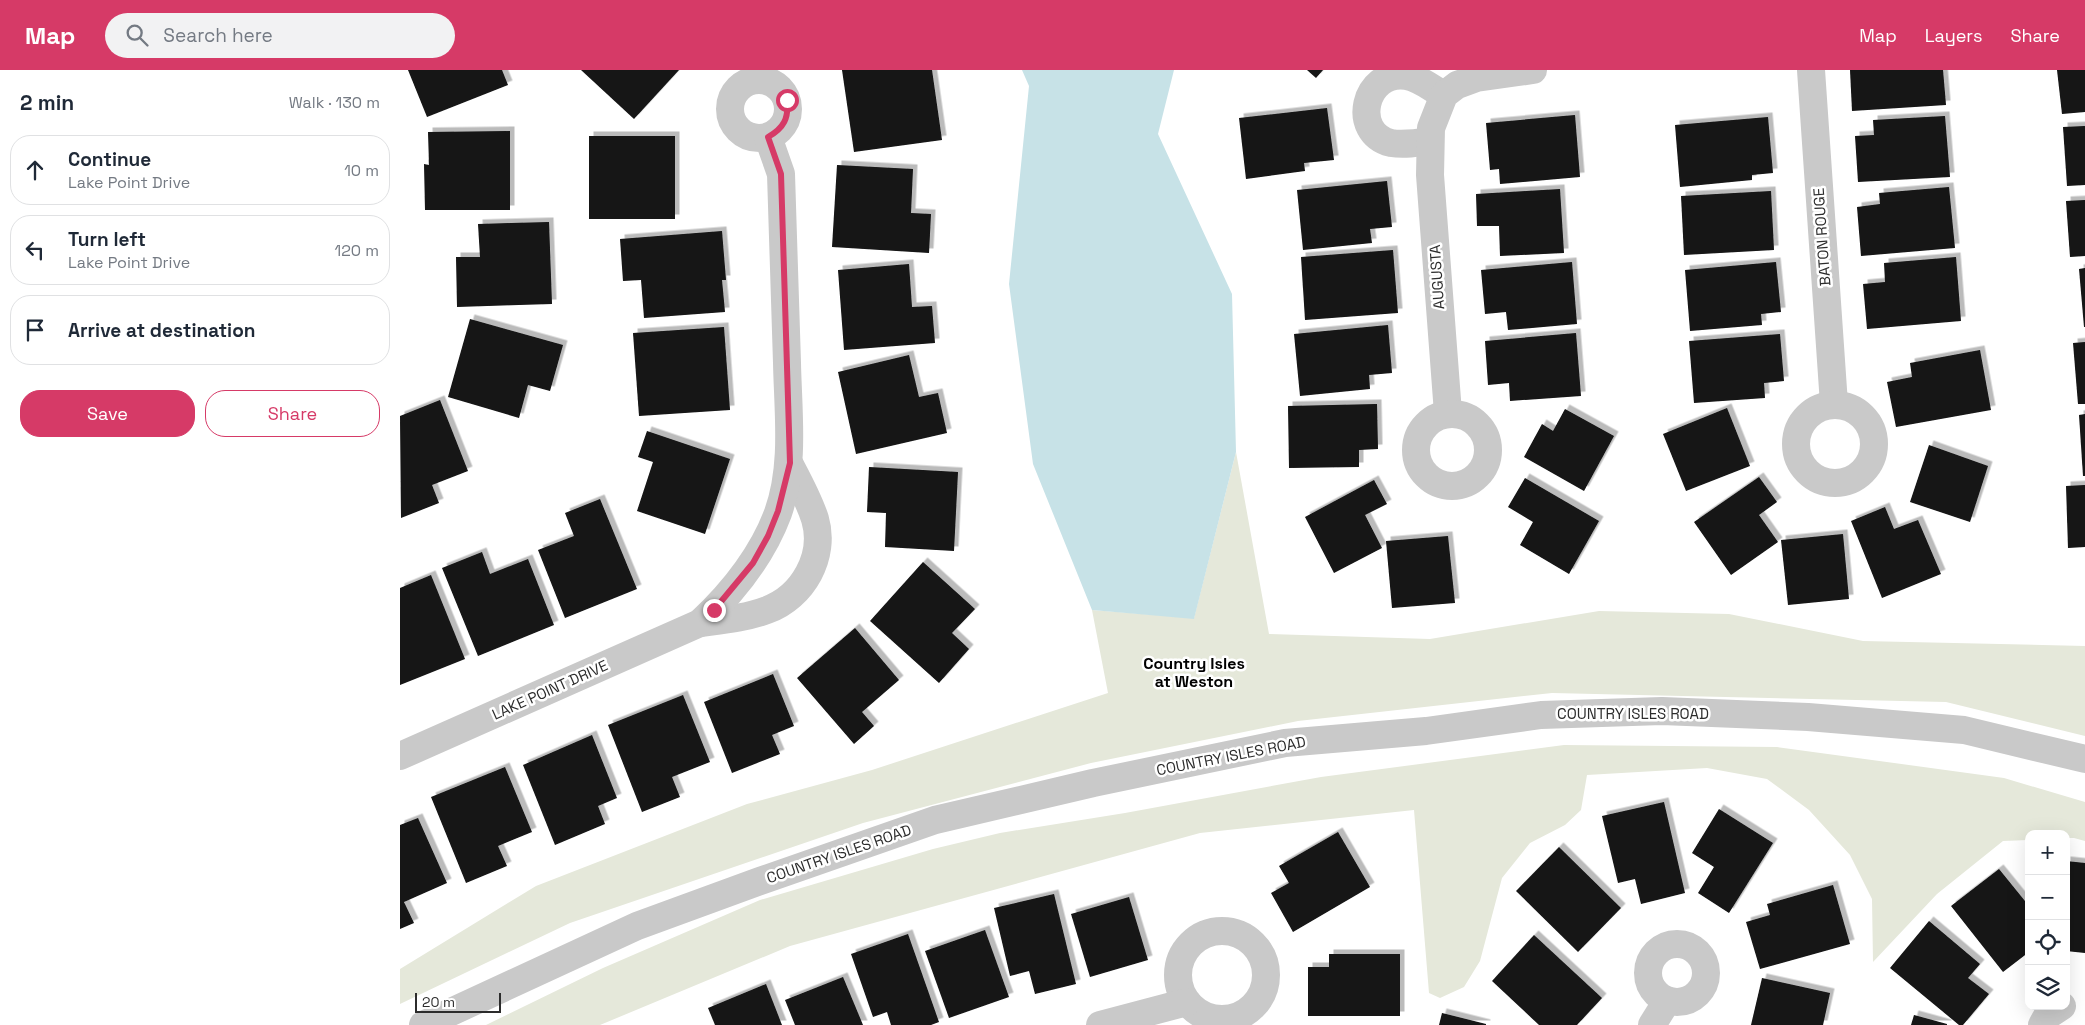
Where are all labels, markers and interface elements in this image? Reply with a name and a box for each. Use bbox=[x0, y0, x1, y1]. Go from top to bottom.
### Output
search box bbox=[105, 13, 455, 58]
text: Map bbox=[25, 20, 75, 51]
icon: search bbox=[123, 21, 151, 49]
text: Search here bbox=[163, 23, 273, 48]
text: Map bbox=[1859, 24, 1897, 47]
text: Layers bbox=[1925, 24, 1982, 47]
text: Share bbox=[2010, 24, 2060, 47]
text: 2 min bbox=[20, 89, 74, 116]
route start bbox=[776, 89, 799, 112]
text: Walk · 130 m bbox=[289, 92, 380, 113]
text: Continue bbox=[68, 147, 151, 172]
icon: ahead bbox=[21, 156, 49, 184]
text: 10 m bbox=[344, 160, 379, 181]
text: Lake Point Drive bbox=[68, 172, 190, 193]
street label: BATON ROUGE bbox=[1809, 187, 1834, 287]
text: Turn left bbox=[68, 227, 146, 252]
icon: left bbox=[21, 236, 49, 264]
text: 120 m bbox=[335, 240, 379, 261]
street label: AUGUSTA bbox=[1425, 243, 1448, 310]
text: Lake Point Drive bbox=[68, 252, 190, 273]
icon: arrive bbox=[21, 316, 49, 344]
text: Arrive at destination bbox=[68, 318, 256, 343]
button: Save bbox=[20, 390, 195, 437]
button: Share bbox=[205, 390, 380, 437]
route end bbox=[703, 599, 726, 622]
district label: Country Isles at Weston bbox=[1143, 653, 1245, 692]
street label: LAKE POINT DRIVE bbox=[489, 655, 611, 724]
street label: COUNTRY ISLES ROAD bbox=[1557, 704, 1709, 723]
street label: COUNTRY ISLES ROAD bbox=[1155, 732, 1307, 779]
street label: COUNTRY ISLES ROAD bbox=[764, 820, 914, 887]
map controls bbox=[2025, 830, 2070, 1010]
button: + bbox=[2025, 830, 2070, 875]
button: − bbox=[2025, 875, 2070, 920]
button: locate bbox=[2025, 920, 2070, 965]
button: layers bbox=[2025, 965, 2070, 1010]
scale bar bbox=[415, 990, 501, 1013]
text: 20 m bbox=[422, 993, 455, 1011]

